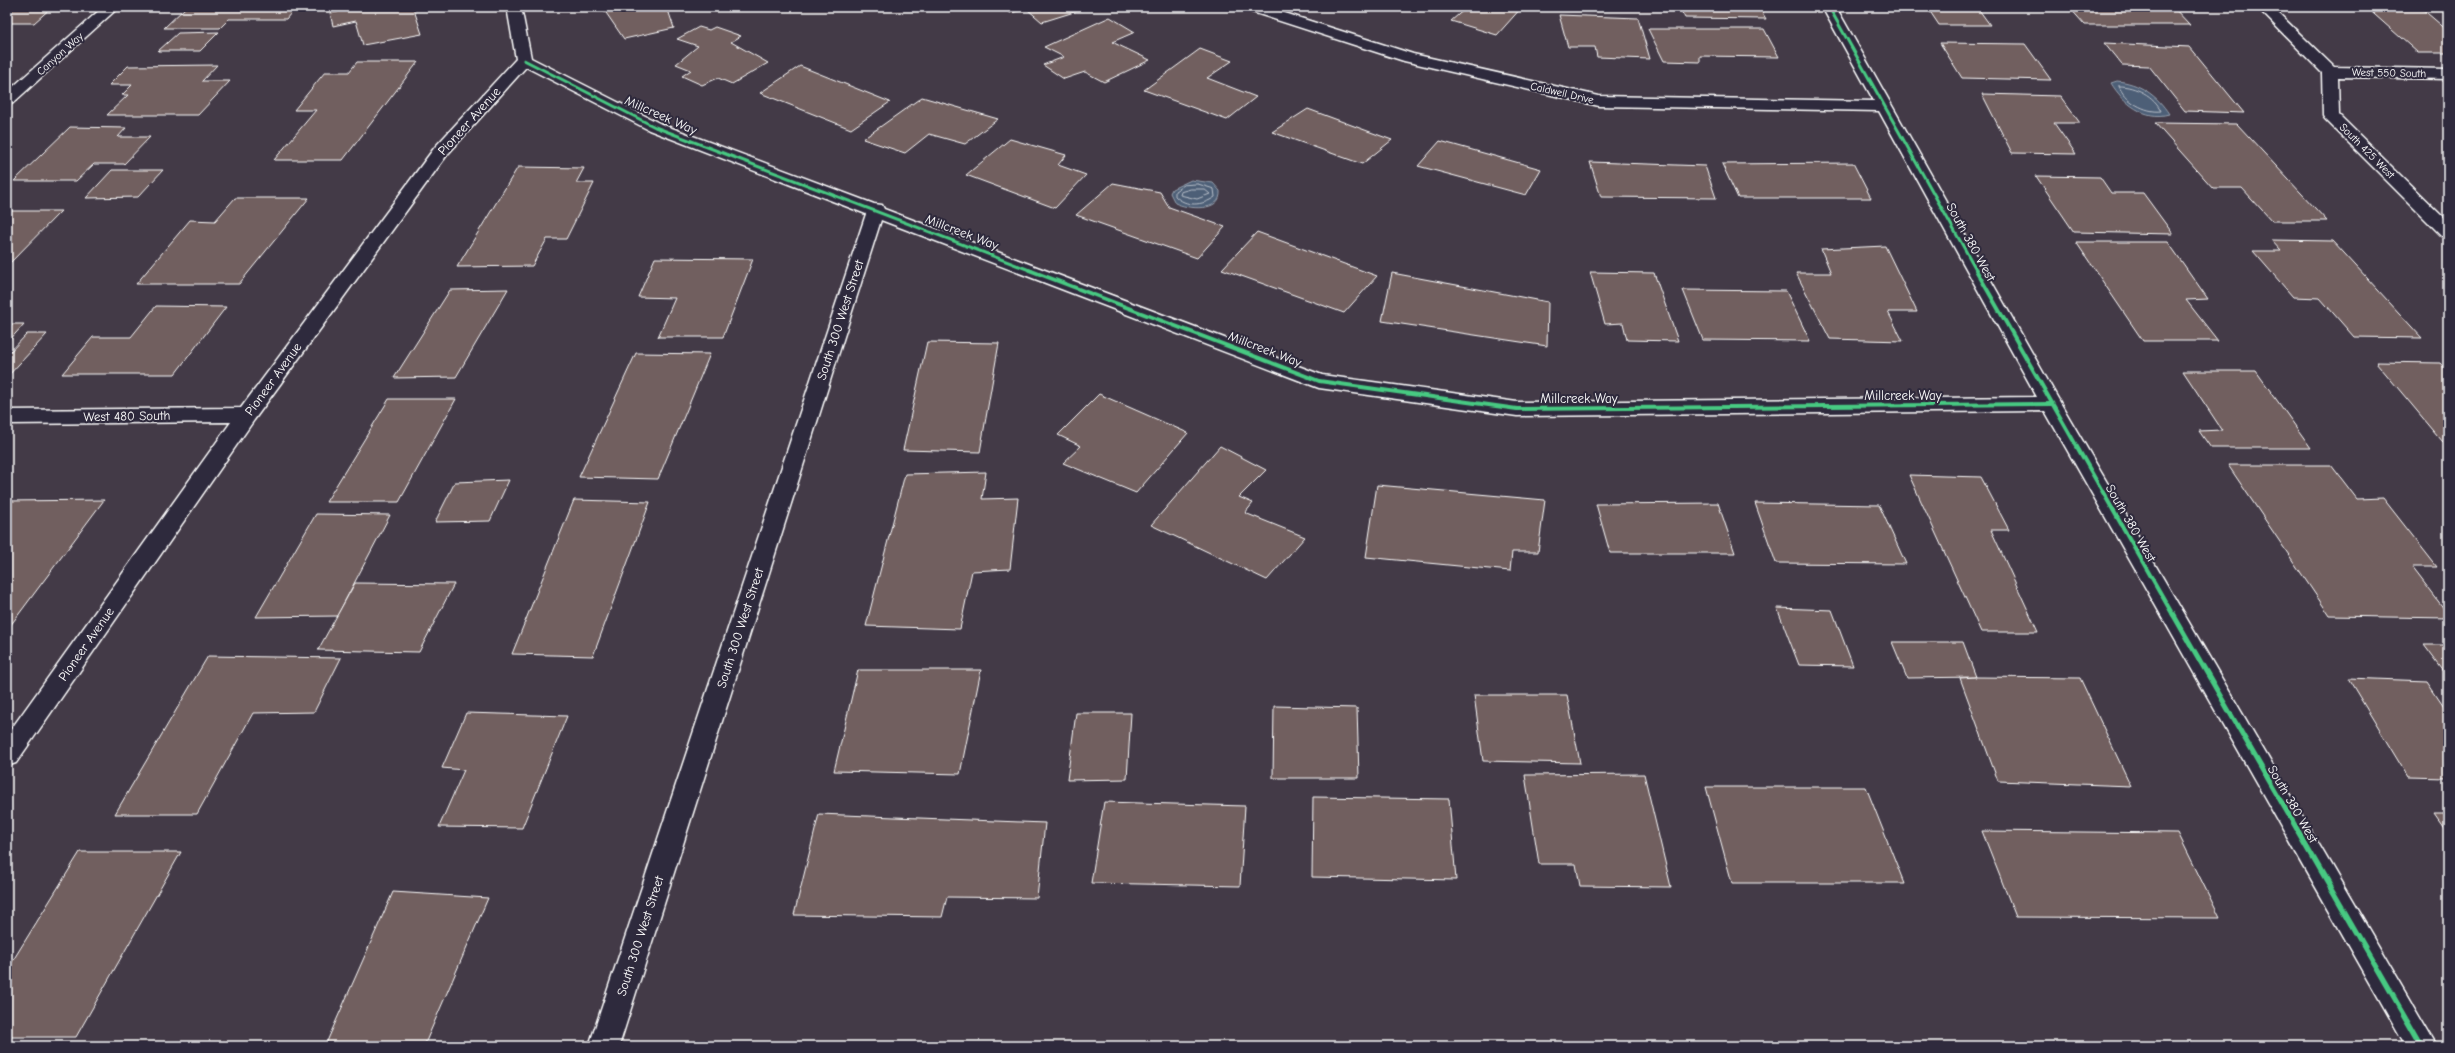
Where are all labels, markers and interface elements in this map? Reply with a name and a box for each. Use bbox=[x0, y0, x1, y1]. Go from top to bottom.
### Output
street label: Canyon Way bbox=[34, 30, 86, 78]
street label: West 550 South bbox=[2352, 66, 2426, 80]
street label: Caldwell Drive bbox=[1529, 79, 1595, 107]
street label: Pioneer Avenue bbox=[435, 84, 504, 158]
street label: Millcreek Way bbox=[623, 92, 700, 138]
street label: South 425 West bbox=[2337, 121, 2398, 182]
street label: South 380 West bbox=[1943, 200, 1999, 285]
street label: Millcreek Way bbox=[923, 211, 1001, 253]
street label: South 300 West Street bbox=[813, 257, 867, 382]
street label: Millcreek Way bbox=[1226, 328, 1304, 370]
street label: Pioneer Avenue bbox=[242, 339, 305, 418]
street label: Millcreek Way bbox=[1864, 388, 1942, 403]
street label: Millcreek Way bbox=[1540, 391, 1618, 406]
street label: West 480 South bbox=[83, 408, 171, 424]
street label: South 380 West bbox=[2103, 481, 2160, 566]
street label: South 300 West Street bbox=[713, 565, 767, 690]
street label: Pioneer Avenue bbox=[55, 604, 117, 684]
street label: South 380 West bbox=[2265, 762, 2322, 847]
street label: South 300 West Street bbox=[613, 873, 667, 998]

